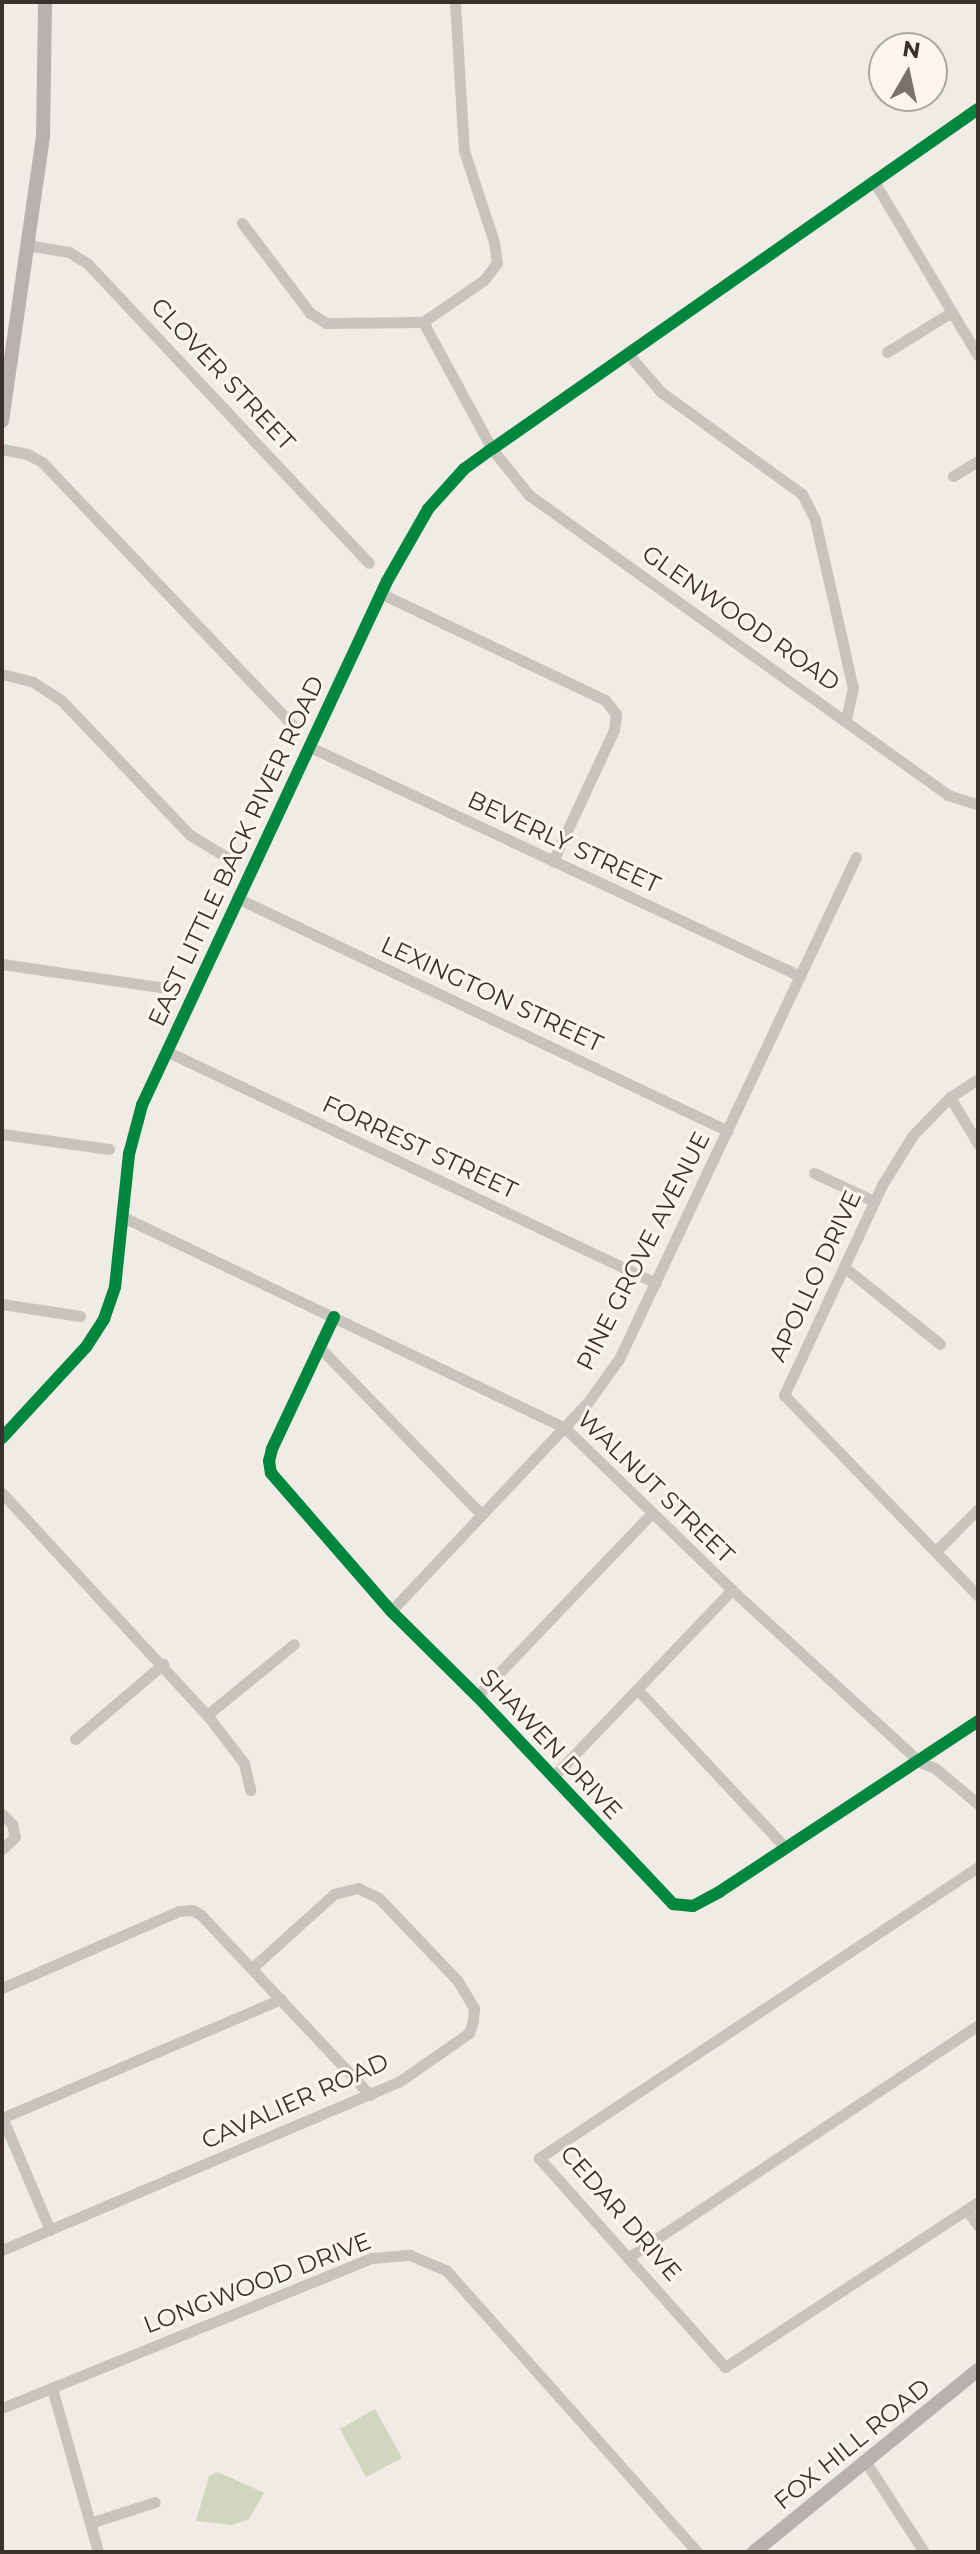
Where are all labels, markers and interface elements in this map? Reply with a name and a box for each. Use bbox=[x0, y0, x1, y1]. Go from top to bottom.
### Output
north arrow bbox=[868, 32, 948, 112]
text: N bbox=[901, 35, 922, 65]
street label: CLOVER STREET bbox=[145, 292, 301, 456]
street label: GLENWOOD ROAD bbox=[637, 539, 845, 697]
street label: EAST LITTLE BACK RIVER ROAD bbox=[142, 671, 330, 1031]
street label: BEVERLY STREET bbox=[463, 785, 665, 899]
street label: LEXINGTON STREET bbox=[376, 930, 608, 1058]
street label: FORREST STREET bbox=[318, 1089, 522, 1205]
street label: PINE GROVE AVENUE bbox=[570, 1127, 716, 1375]
street label: APOLLO DRIVE bbox=[763, 1186, 867, 1366]
street label: WALNUT STREET bbox=[572, 1405, 740, 1569]
street label: SHAWEN DRIVE bbox=[474, 1663, 628, 1825]
street label: CAVALIER ROAD bbox=[197, 2047, 393, 2155]
street label: CEDAR DRIVE bbox=[554, 2139, 688, 2287]
street label: LONGWOOD DRIVE bbox=[139, 2226, 375, 2340]
street label: FOX HILL ROAD bbox=[768, 2372, 936, 2516]

